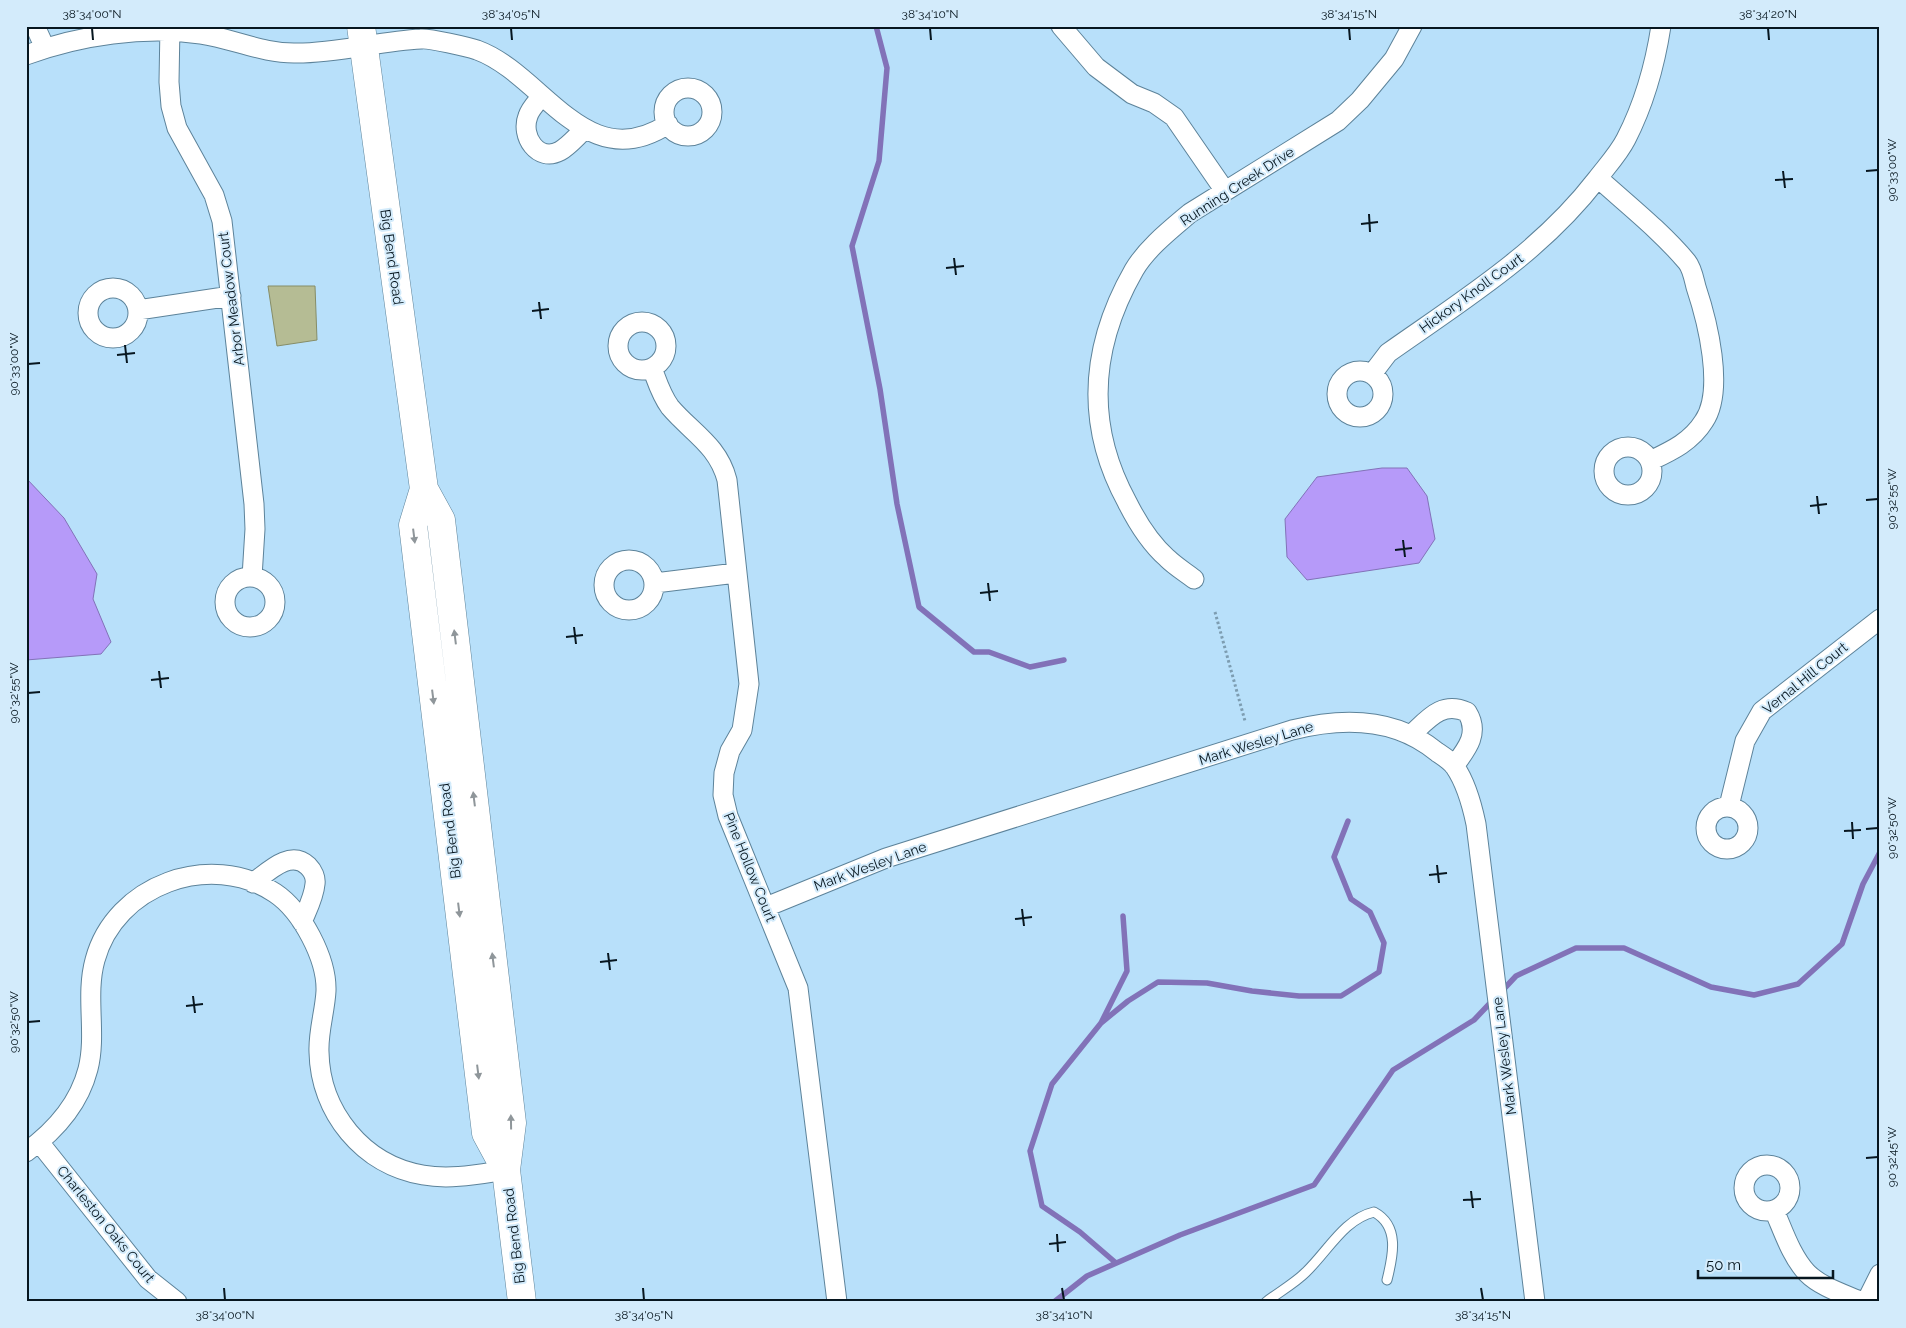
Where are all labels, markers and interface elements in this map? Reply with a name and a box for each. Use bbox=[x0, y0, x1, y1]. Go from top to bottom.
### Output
text: 38°34'00"N bbox=[62, 7, 122, 21]
text: 38°34'05"N bbox=[482, 7, 540, 21]
text: 38°34'10"N bbox=[902, 7, 958, 21]
text: 38°34'15"N bbox=[1321, 7, 1377, 21]
text: 38°34'20"N bbox=[1739, 7, 1797, 21]
text: 90°33'00"W bbox=[1885, 138, 1899, 201]
street label: Running Creek Drive bbox=[1177, 143, 1297, 229]
street label: Big Bend Road bbox=[377, 208, 407, 306]
street label: Arbor Meadow Court bbox=[215, 231, 247, 367]
street label: Hickory Knoll Court bbox=[1416, 250, 1526, 336]
text: 90°33'00"W bbox=[7, 332, 21, 395]
text: 90°32'55"W bbox=[1885, 468, 1899, 530]
one-way arrow bbox=[410, 528, 418, 544]
one-way arrow bbox=[451, 629, 459, 645]
street label: Vernal Hill Court bbox=[1759, 639, 1851, 717]
text: 90°32'55"W bbox=[7, 662, 21, 724]
one-way arrow bbox=[429, 689, 437, 705]
street label: Mark Wesley Lane bbox=[1197, 718, 1315, 768]
street label: Big Bend Road bbox=[436, 782, 464, 880]
one-way arrow bbox=[470, 790, 478, 806]
text: 90°32'50"W bbox=[1885, 797, 1899, 859]
street label: Pine Hollow Court bbox=[721, 810, 779, 924]
street label: Mark Wesley Lane bbox=[811, 838, 929, 894]
one-way arrow bbox=[455, 903, 463, 919]
one-way arrow bbox=[489, 952, 497, 968]
text: 90°32'50"W bbox=[7, 991, 21, 1053]
street label: Mark Wesley Lane bbox=[1489, 996, 1519, 1116]
one-way arrow bbox=[474, 1064, 482, 1080]
one-way arrow bbox=[507, 1113, 515, 1129]
text: 90°32'45"W bbox=[1885, 1126, 1899, 1187]
street label: Charleston Oaks Court bbox=[54, 1162, 158, 1286]
street label: Big Bend Road bbox=[500, 1187, 528, 1285]
scale bar bbox=[1698, 1248, 1834, 1280]
text: 50 m bbox=[1706, 1256, 1741, 1274]
text: 38°34'00"N bbox=[195, 1308, 255, 1322]
text: 38°34'05"N bbox=[615, 1308, 673, 1322]
text: 38°34'10"N bbox=[1036, 1308, 1092, 1322]
text: 38°34'15"N bbox=[1455, 1308, 1511, 1322]

